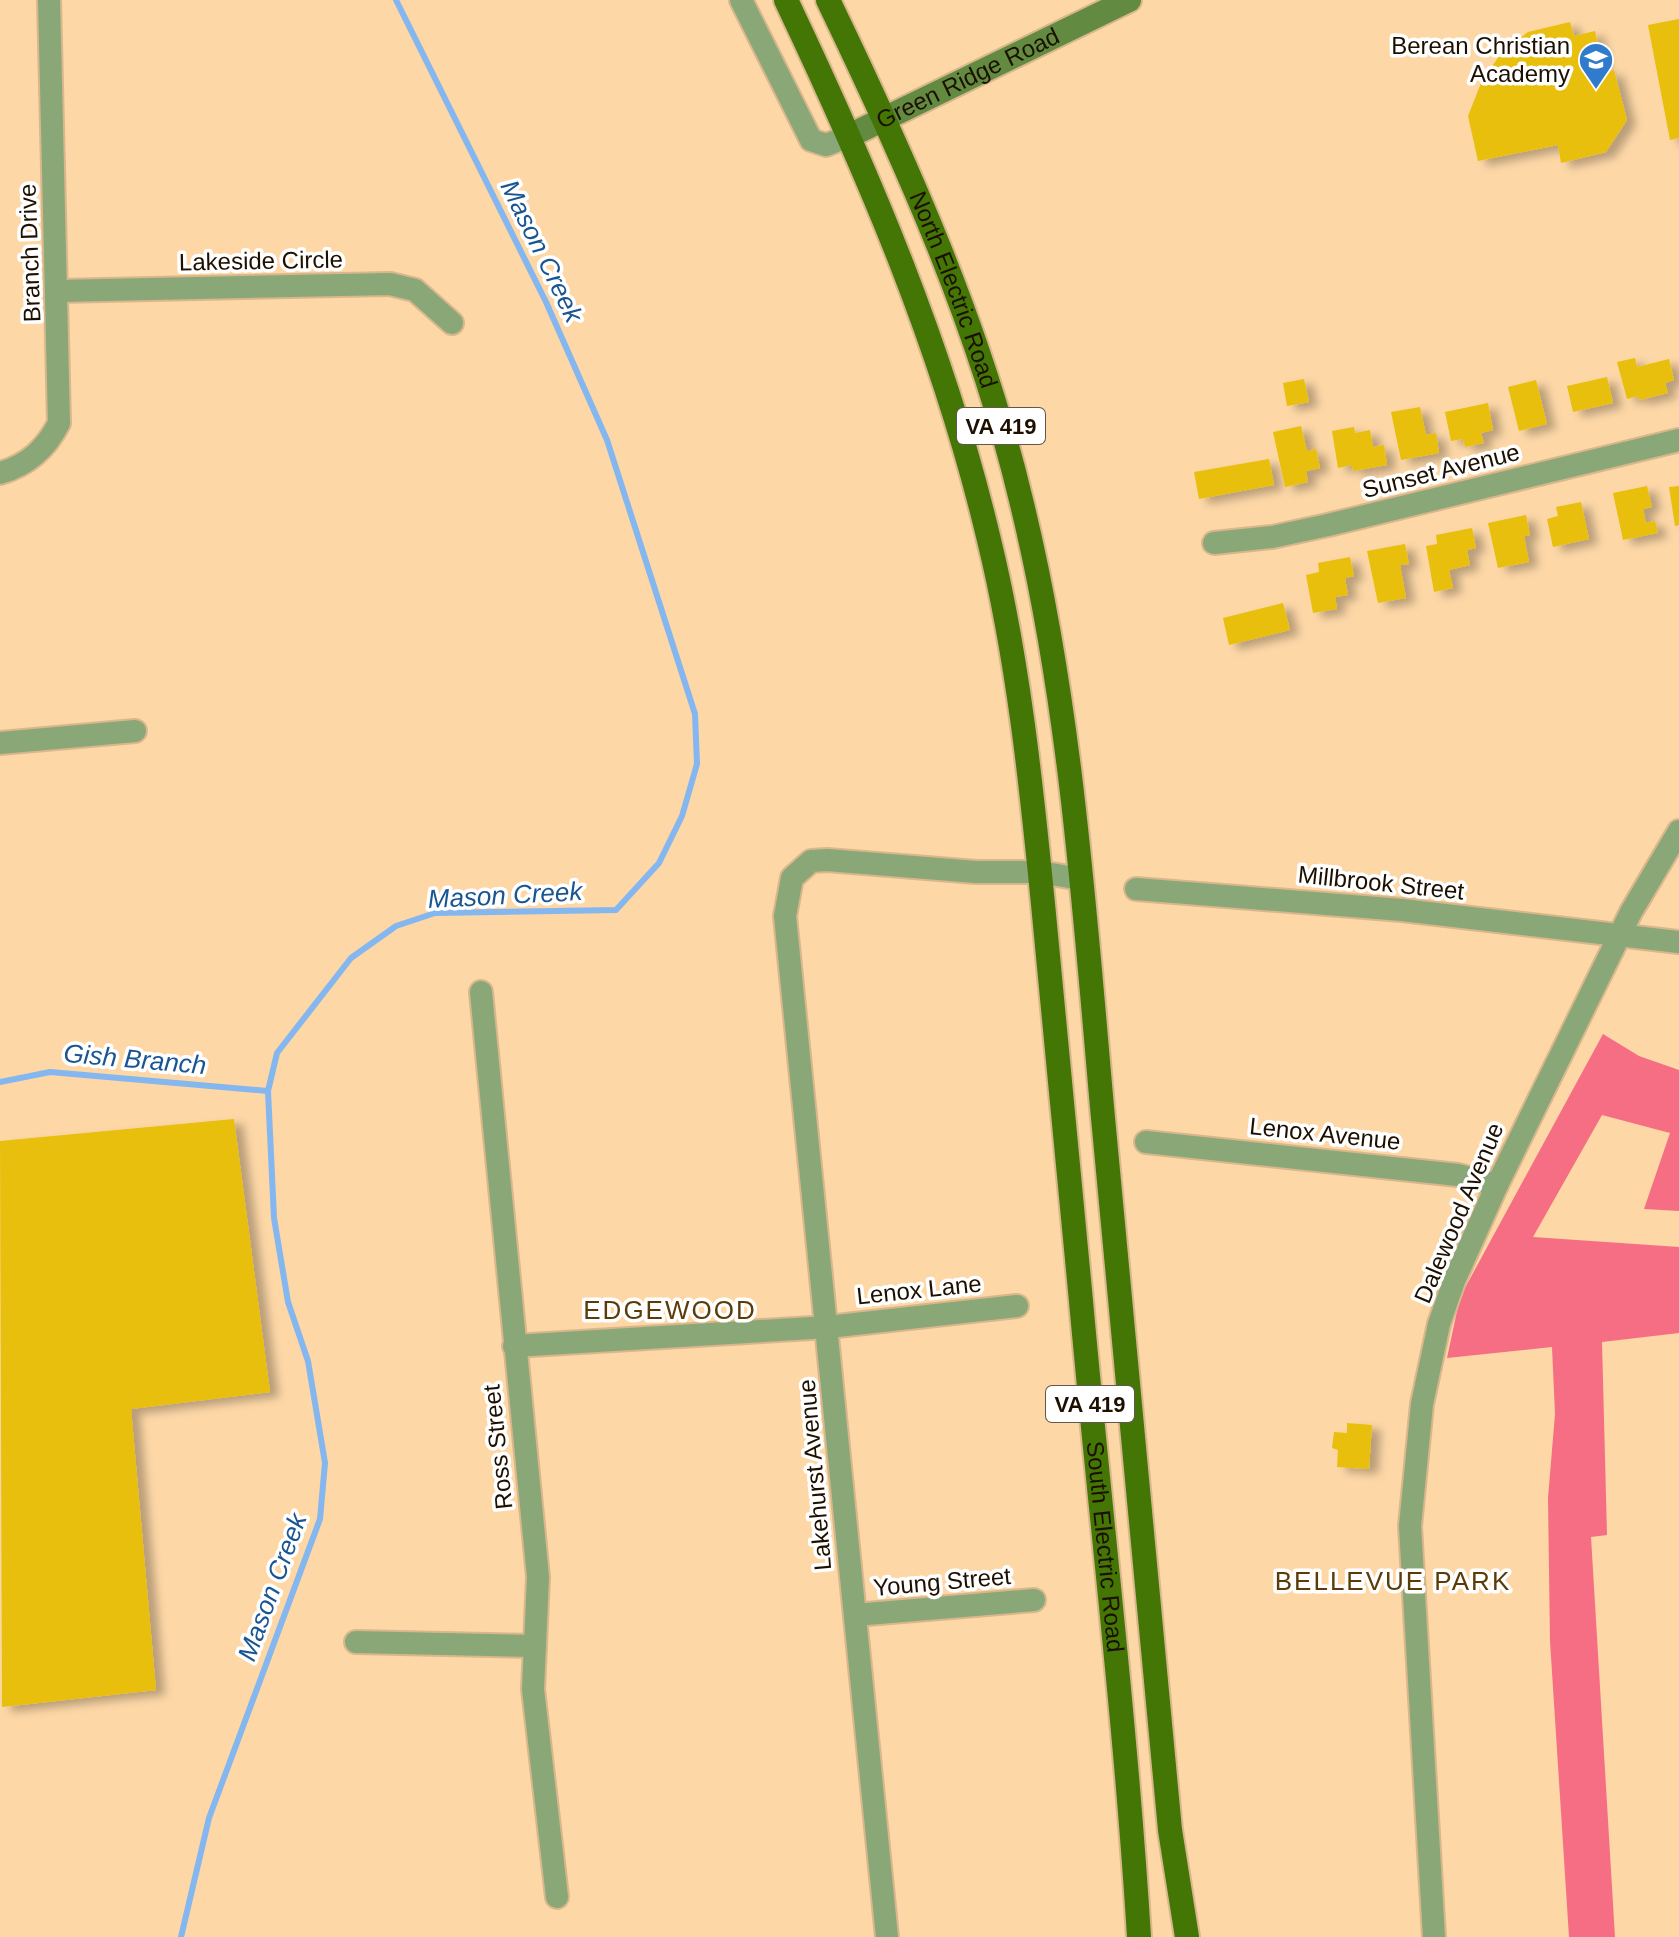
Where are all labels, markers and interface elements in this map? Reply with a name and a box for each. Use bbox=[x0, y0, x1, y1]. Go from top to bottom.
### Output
street label: Green Ridge Road bbox=[872, 22, 1063, 134]
place label: Berean Christian Academy bbox=[1391, 32, 1570, 87]
school or university icon: Berean Christian Academy bbox=[1577, 41, 1615, 91]
water label: Mason Creek bbox=[495, 175, 590, 329]
street label: Branch Drive bbox=[14, 183, 45, 323]
street label: North Electric Road bbox=[904, 187, 1003, 391]
street label: Lakeside Circle bbox=[179, 246, 343, 275]
road number: VA 419 bbox=[957, 408, 1045, 444]
street label: Sunset Avenue bbox=[1359, 438, 1522, 503]
street label: Millbrook Street bbox=[1297, 860, 1466, 905]
water label: Mason Creek bbox=[427, 876, 585, 914]
water label: Gish Branch bbox=[62, 1038, 208, 1080]
street label: Lenox Avenue bbox=[1248, 1112, 1402, 1155]
street label: Dalewood Avenue bbox=[1408, 1119, 1509, 1307]
street label: Lenox Lane bbox=[855, 1270, 983, 1309]
district label: EDGEWOOD bbox=[583, 1295, 757, 1325]
street label: Lakehurst Avenue bbox=[793, 1378, 836, 1572]
street label: Ross Street bbox=[477, 1383, 517, 1511]
road number: VA 419 bbox=[1046, 1386, 1134, 1422]
street label: South Electric Road bbox=[1081, 1440, 1129, 1654]
water label: Mason Creek bbox=[231, 1507, 313, 1665]
street label: Young Street bbox=[872, 1562, 1012, 1601]
district label: BELLEVUE PARK bbox=[1275, 1566, 1511, 1596]

